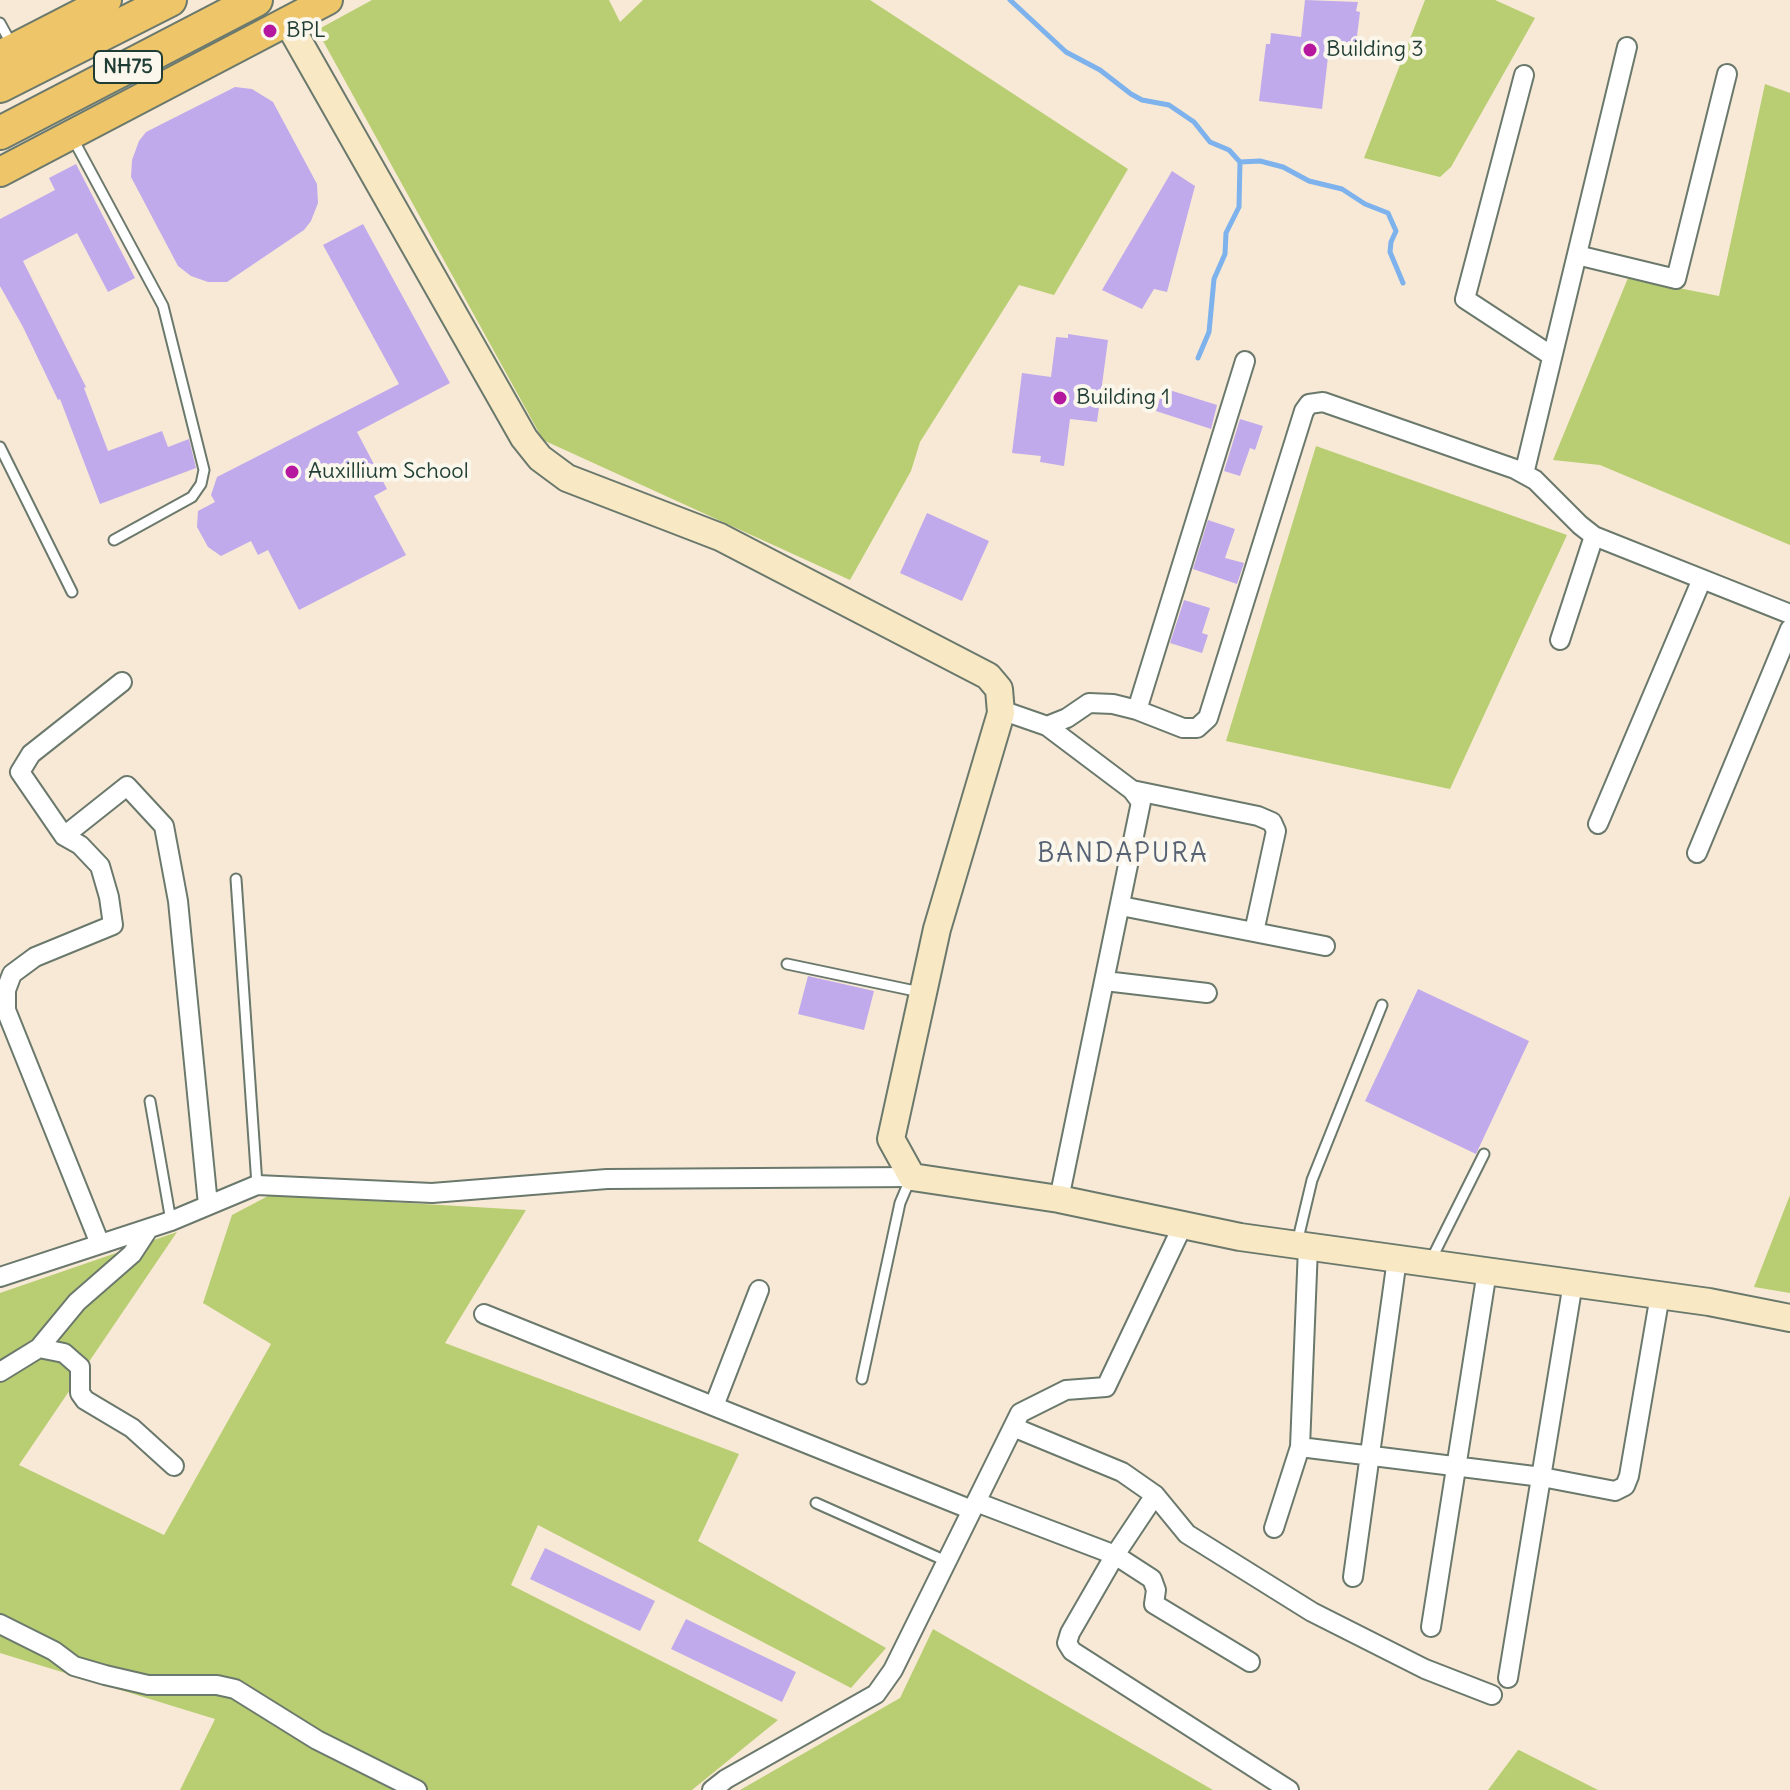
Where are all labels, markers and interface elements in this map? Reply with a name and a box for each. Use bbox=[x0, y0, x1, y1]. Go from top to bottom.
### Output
place label: BPL bbox=[286, 18, 326, 44]
marker: BPL bbox=[261, 22, 279, 40]
place label: Building 3 bbox=[1326, 37, 1424, 63]
marker: Building 3 bbox=[1301, 41, 1319, 59]
road number: NH75 bbox=[94, 51, 162, 83]
place label: Building 1 bbox=[1076, 385, 1170, 411]
marker: Building 1 bbox=[1051, 389, 1069, 407]
place label: Auxillium School bbox=[308, 459, 469, 485]
marker: Auxillium School bbox=[283, 463, 301, 481]
district label: BANDAPURA bbox=[1037, 839, 1209, 871]

